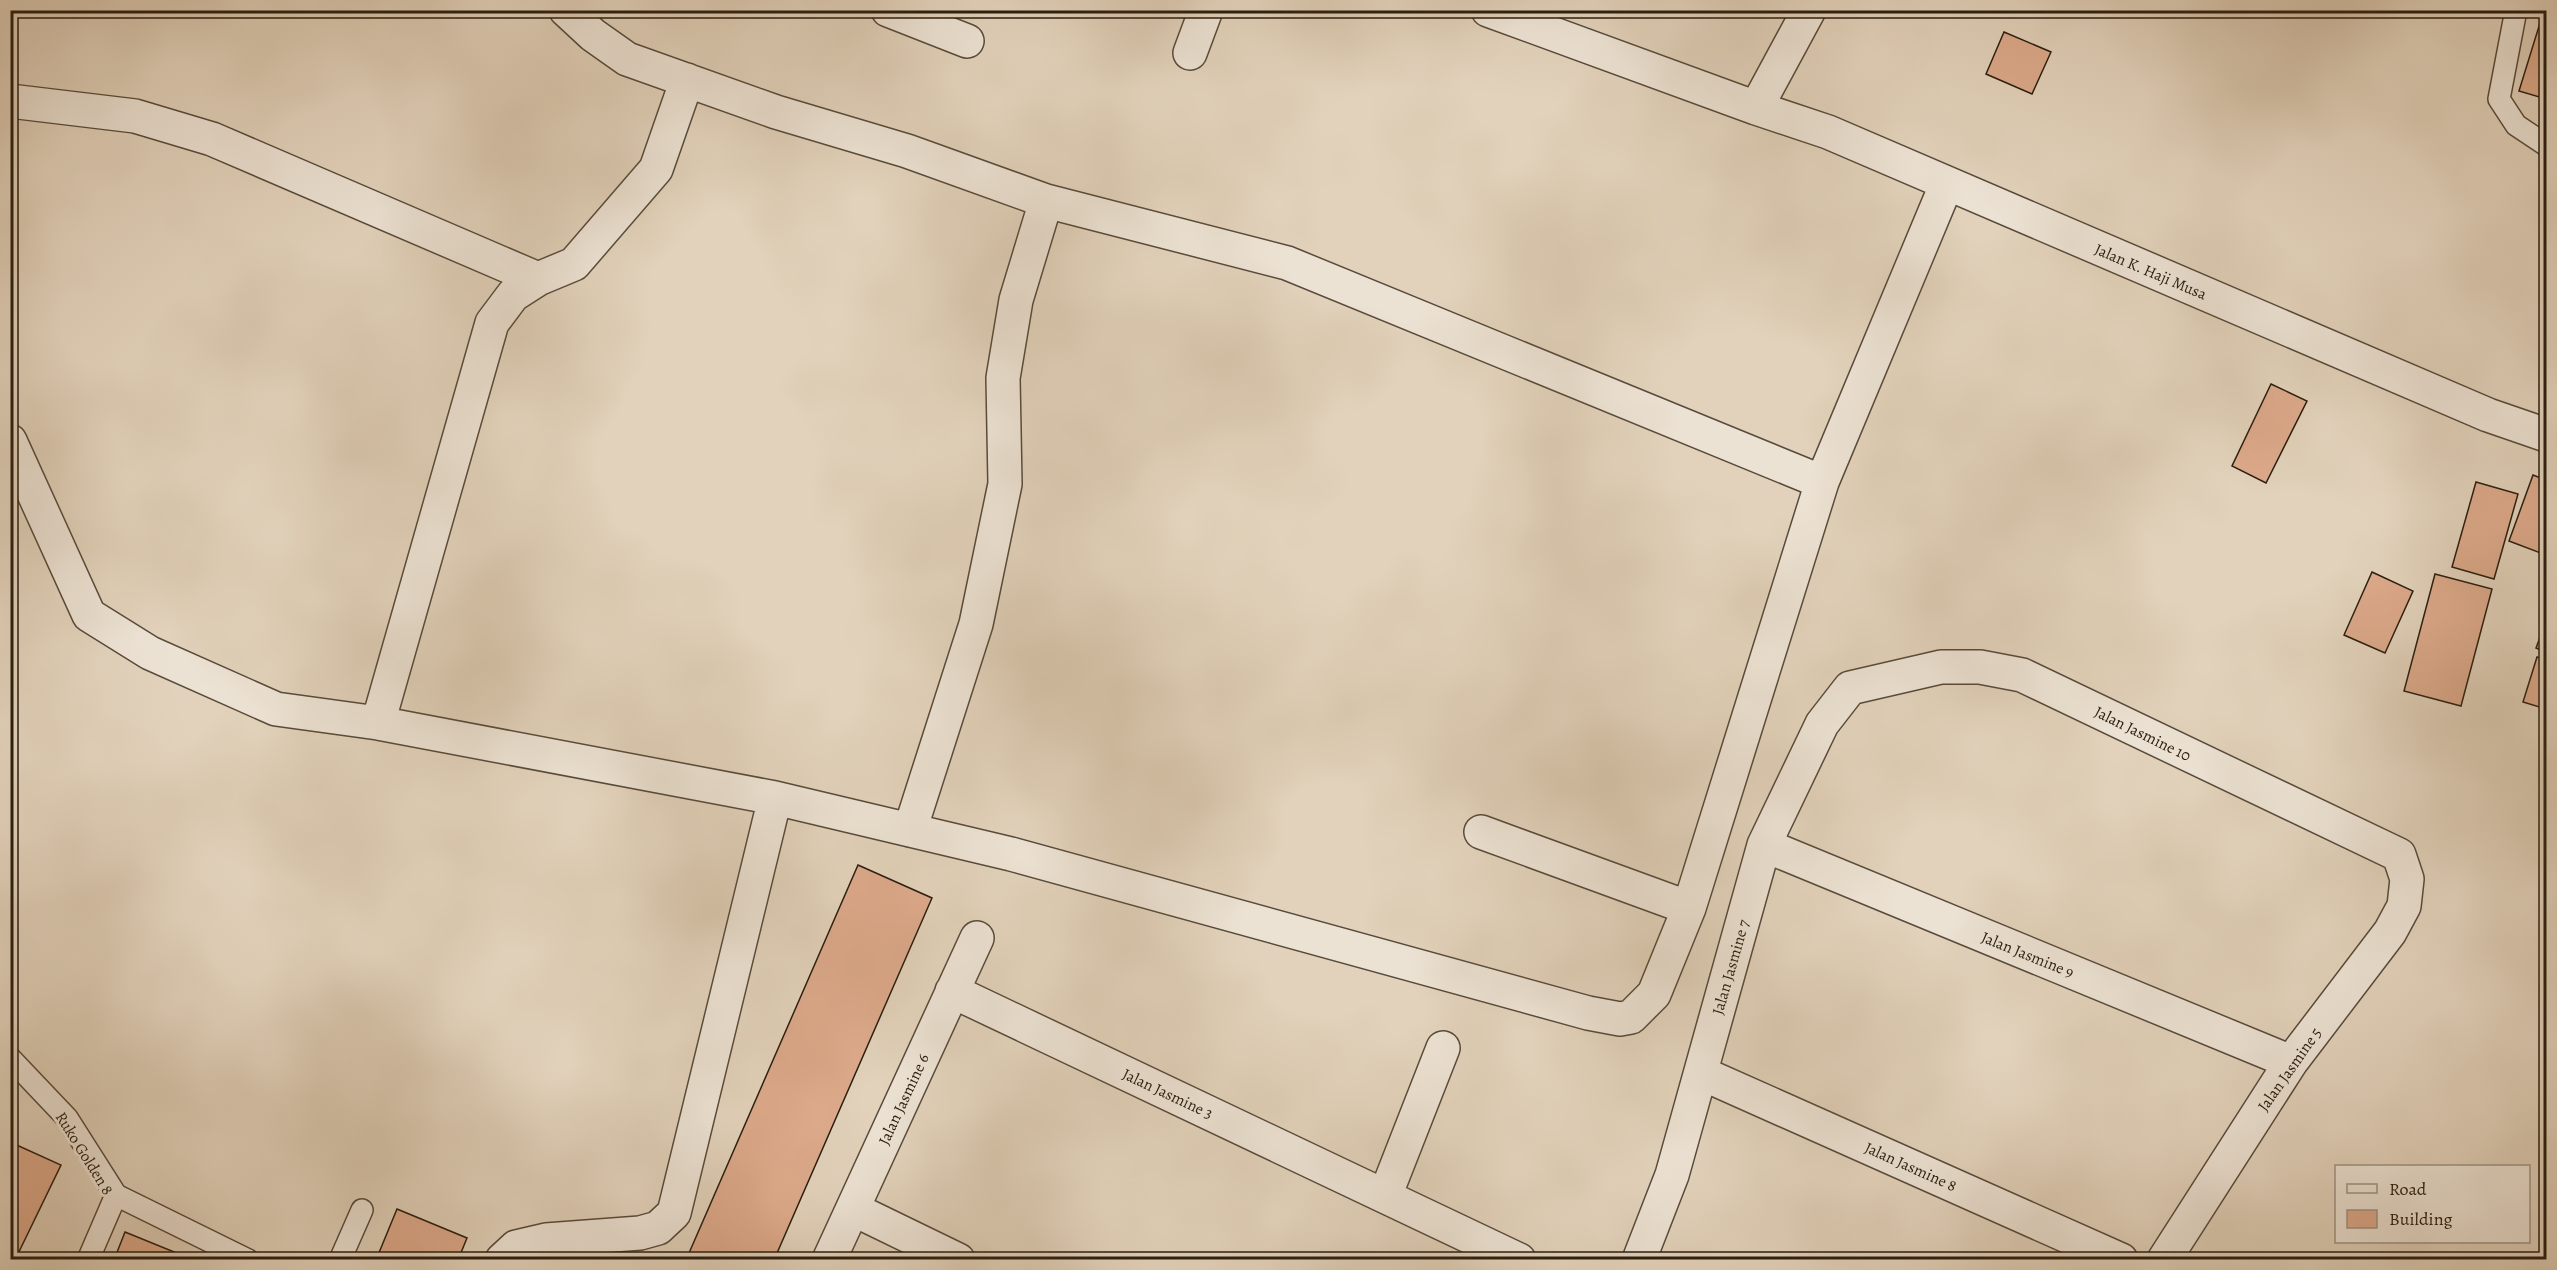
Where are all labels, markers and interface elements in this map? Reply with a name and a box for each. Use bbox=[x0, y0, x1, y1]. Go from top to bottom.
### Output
street label: Jalan K. Haji Musa bbox=[2091, 238, 2211, 306]
street label: Jalan Jasmine 10 bbox=[2091, 701, 2195, 767]
street label: Jalan Jasmine 7 bbox=[1707, 917, 1755, 1017]
street label: Jalan Jasmine 9 bbox=[1978, 926, 2077, 984]
street label: Jalan Jasmine 5 bbox=[2253, 1023, 2327, 1116]
street label: Jalan Jasmine 6 bbox=[873, 1050, 935, 1149]
street label: Jalan Jasmine 3 bbox=[1119, 1063, 1217, 1125]
street label: Ruko Golden 8 bbox=[50, 1108, 118, 1199]
street label: Jalan Jasmine 8 bbox=[1861, 1137, 1960, 1197]
legend bbox=[2335, 1165, 2530, 1243]
text: Road bbox=[2389, 1177, 2427, 1201]
text: Building bbox=[2389, 1207, 2453, 1231]

